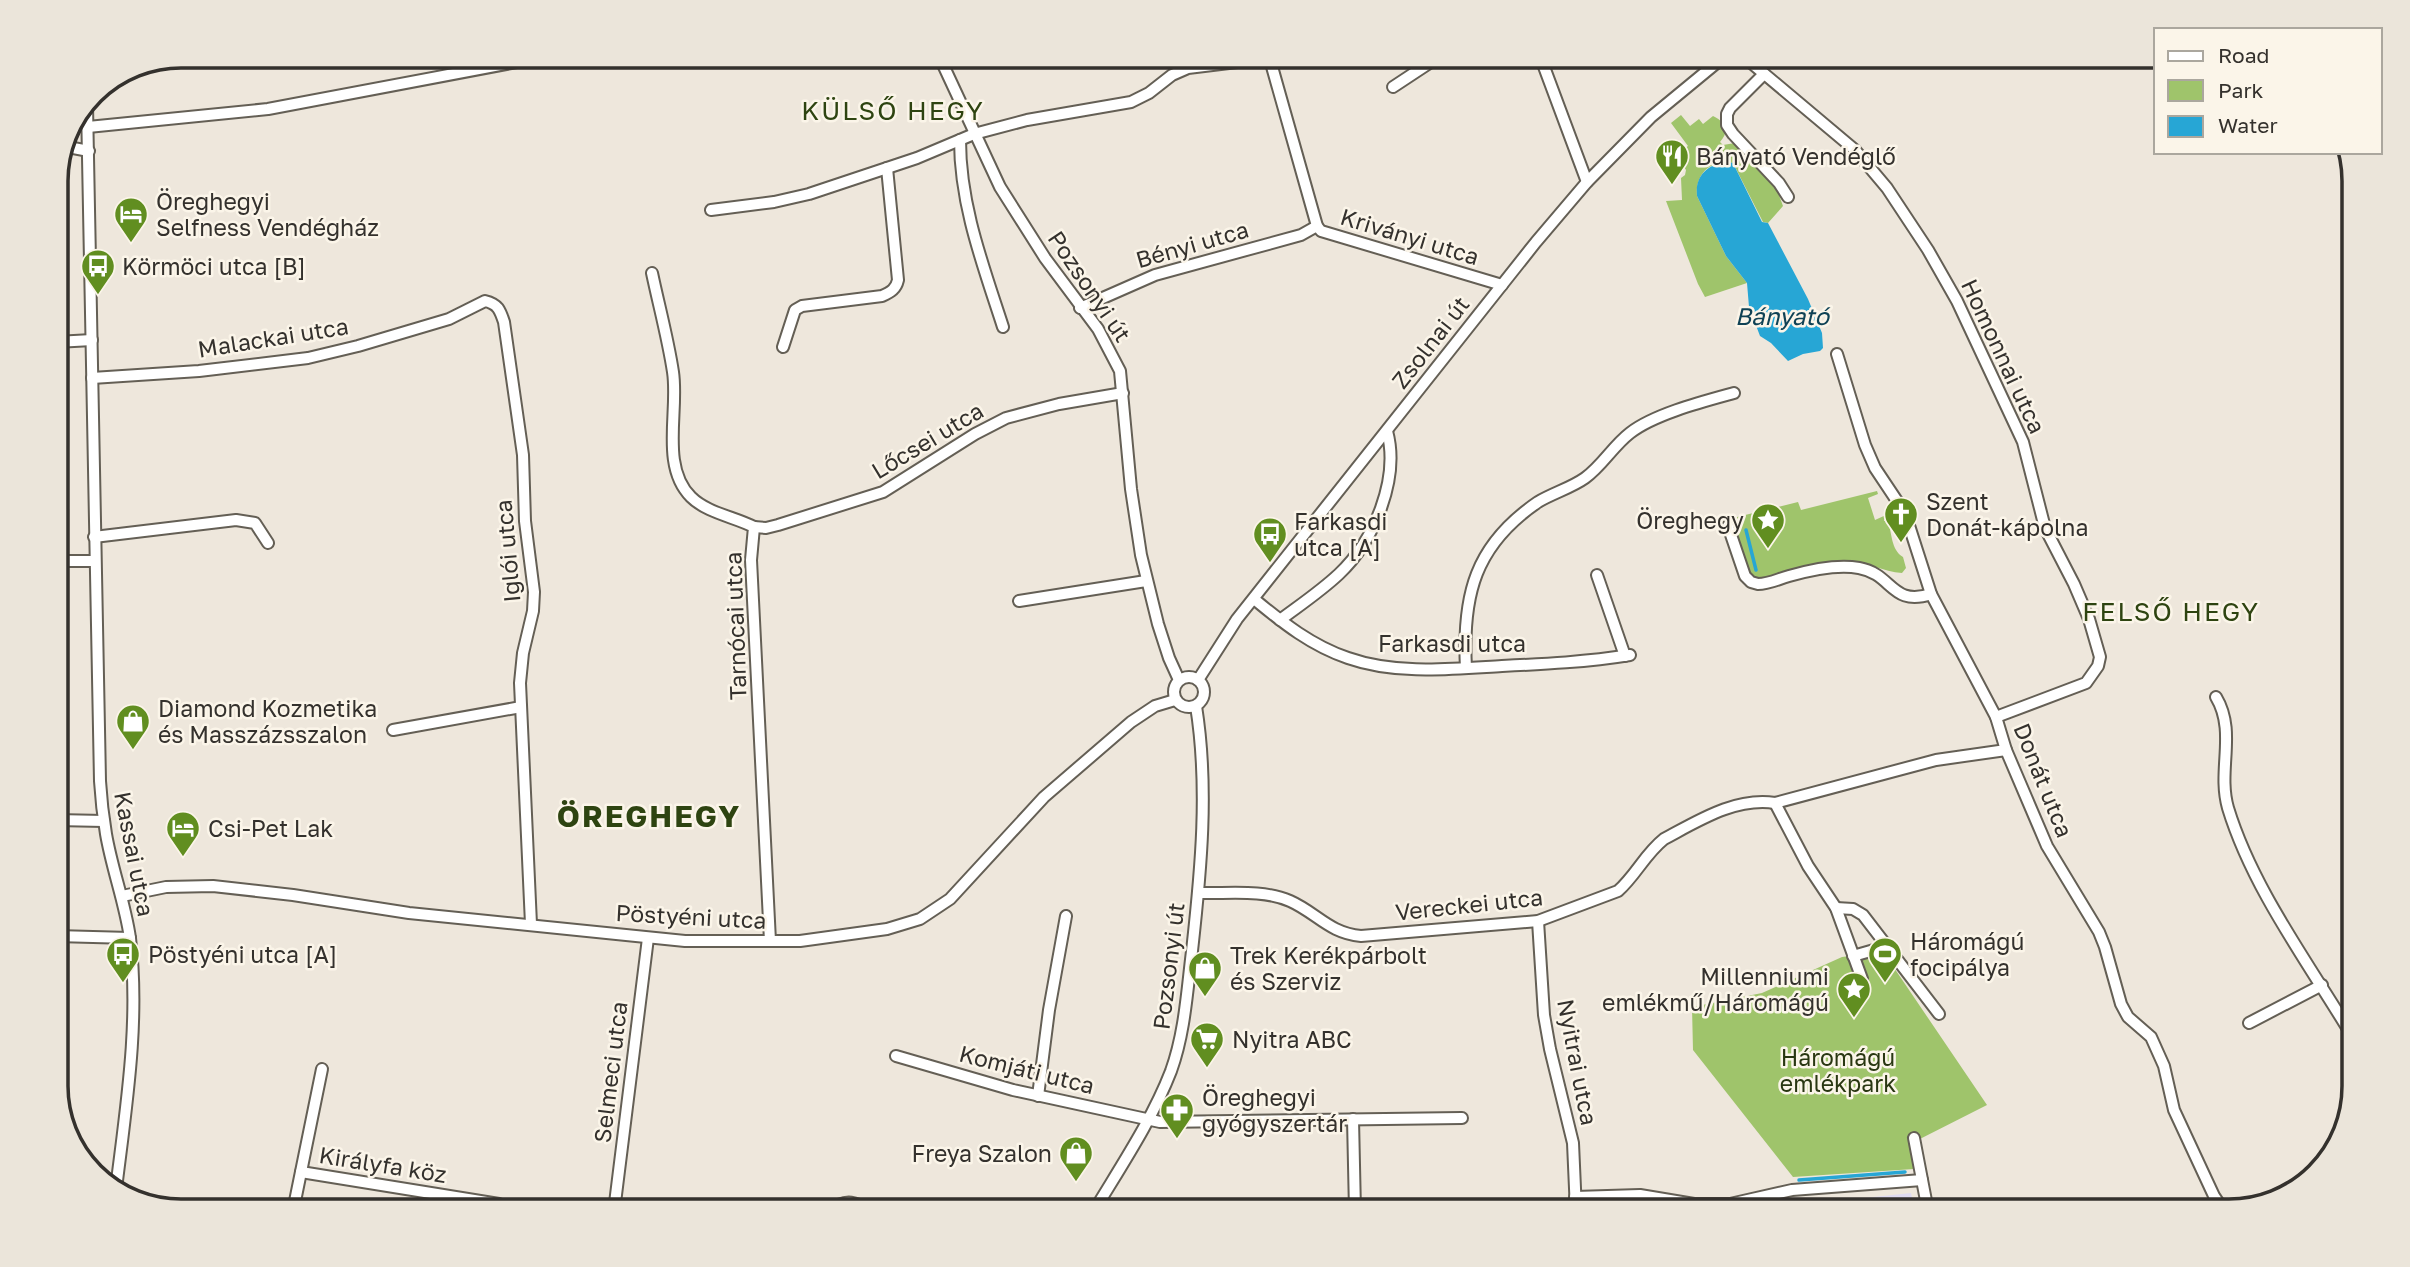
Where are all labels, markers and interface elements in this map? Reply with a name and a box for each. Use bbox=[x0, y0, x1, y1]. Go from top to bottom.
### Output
legend bbox=[2154, 28, 2382, 154]
text: Road bbox=[2218, 42, 2269, 68]
text: Park bbox=[2218, 77, 2264, 103]
district label: KÜLSŐ HEGY bbox=[801, 95, 985, 126]
text: Water bbox=[2218, 112, 2278, 138]
restaurant icon: Bányató Vendéglő bbox=[1653, 137, 1691, 186]
place label: Bányató Vendéglő bbox=[1696, 142, 1896, 170]
place label: Öreghegyi Selfness Vendégház bbox=[156, 187, 379, 241]
hotel icon: Öreghegyi Selfness Vendégház bbox=[112, 195, 150, 244]
street label: Kriványi utca bbox=[1337, 202, 1483, 270]
street label: Bényi utca bbox=[1132, 215, 1252, 273]
street label: Pozsonyi út bbox=[1043, 225, 1137, 347]
bus stop icon: Körmöci utca [B] bbox=[79, 247, 117, 296]
place label: Körmöci utca [B] bbox=[122, 252, 306, 280]
street label: Homonnai utca bbox=[1956, 274, 2052, 438]
street label: Zsolnai út bbox=[1385, 290, 1475, 394]
water label: Bányató bbox=[1735, 301, 1832, 331]
street label: Malackai utca bbox=[196, 311, 350, 363]
street label: Lőcsei utca bbox=[866, 396, 988, 484]
place label: Szent Donát-kápolna bbox=[1926, 487, 2089, 541]
church icon: Szent Donát-kápolna bbox=[1882, 495, 1920, 544]
street label: Iglói utca bbox=[489, 499, 525, 603]
place icon: Öreghegy bbox=[1749, 501, 1787, 550]
place label: Öreghegy bbox=[1636, 506, 1744, 534]
place label: Farkasdi utca [A] bbox=[1294, 507, 1387, 561]
bus stop icon: Farkasdi utca [A] bbox=[1251, 515, 1289, 564]
street label: Tarnócai utca bbox=[718, 551, 752, 701]
district label: FELSŐ HEGY bbox=[2082, 596, 2260, 627]
street label: Farkasdi utca bbox=[1378, 629, 1526, 657]
place label: Diamond Kozmetika és Masszázsszalon bbox=[158, 694, 377, 748]
shop icon: Diamond Kozmetika és Masszázsszalon bbox=[114, 702, 152, 751]
street label: Donát utca bbox=[2008, 719, 2080, 841]
street label: Kassai utca bbox=[109, 789, 161, 919]
district label: ÖREGHEGY bbox=[557, 798, 741, 834]
hotel icon: Csi-Pet Lak bbox=[164, 809, 202, 858]
place label: Csi-Pet Lak bbox=[208, 814, 333, 842]
street label: Vereckei utca bbox=[1394, 882, 1544, 926]
street label: Pöstyéni utca bbox=[615, 898, 767, 934]
street label: Pozsonyi út bbox=[1146, 901, 1190, 1031]
place label: Háromágú focipálya bbox=[1910, 927, 2024, 981]
bus stop icon: Pöstyéni utca [A] bbox=[104, 935, 142, 984]
sports icon: Háromágú focipálya bbox=[1866, 935, 1904, 984]
place label: Pöstyéni utca [A] bbox=[148, 940, 338, 968]
place label: Trek Kerékpárbolt és Szerviz bbox=[1230, 941, 1427, 995]
shop icon: Trek Kerékpárbolt és Szerviz bbox=[1186, 949, 1224, 998]
place label: Millenniumi emlékmű/Háromágú bbox=[1602, 962, 1829, 1016]
place icon: Millenniumi emlékmű/Háromágú bbox=[1835, 970, 1873, 1019]
street label: Nyitrai utca bbox=[1552, 996, 1604, 1128]
street label: Selmeci utca bbox=[587, 1000, 633, 1144]
supermarket icon: Nyitra ABC bbox=[1188, 1020, 1226, 1069]
place label: Nyitra ABC bbox=[1232, 1025, 1352, 1053]
street label: Komjáti utca bbox=[957, 1039, 1097, 1099]
park label: Háromágú emlékpark bbox=[1780, 1043, 1896, 1097]
place label: Öreghegyi gyógyszertár bbox=[1202, 1083, 1347, 1137]
pharmacy icon: Öreghegyi gyógyszertár bbox=[1158, 1091, 1196, 1140]
shop icon: Freya Szalon bbox=[1057, 1134, 1095, 1183]
place label: Freya Szalon bbox=[911, 1139, 1052, 1167]
street label: Királyfa köz bbox=[317, 1140, 449, 1188]

